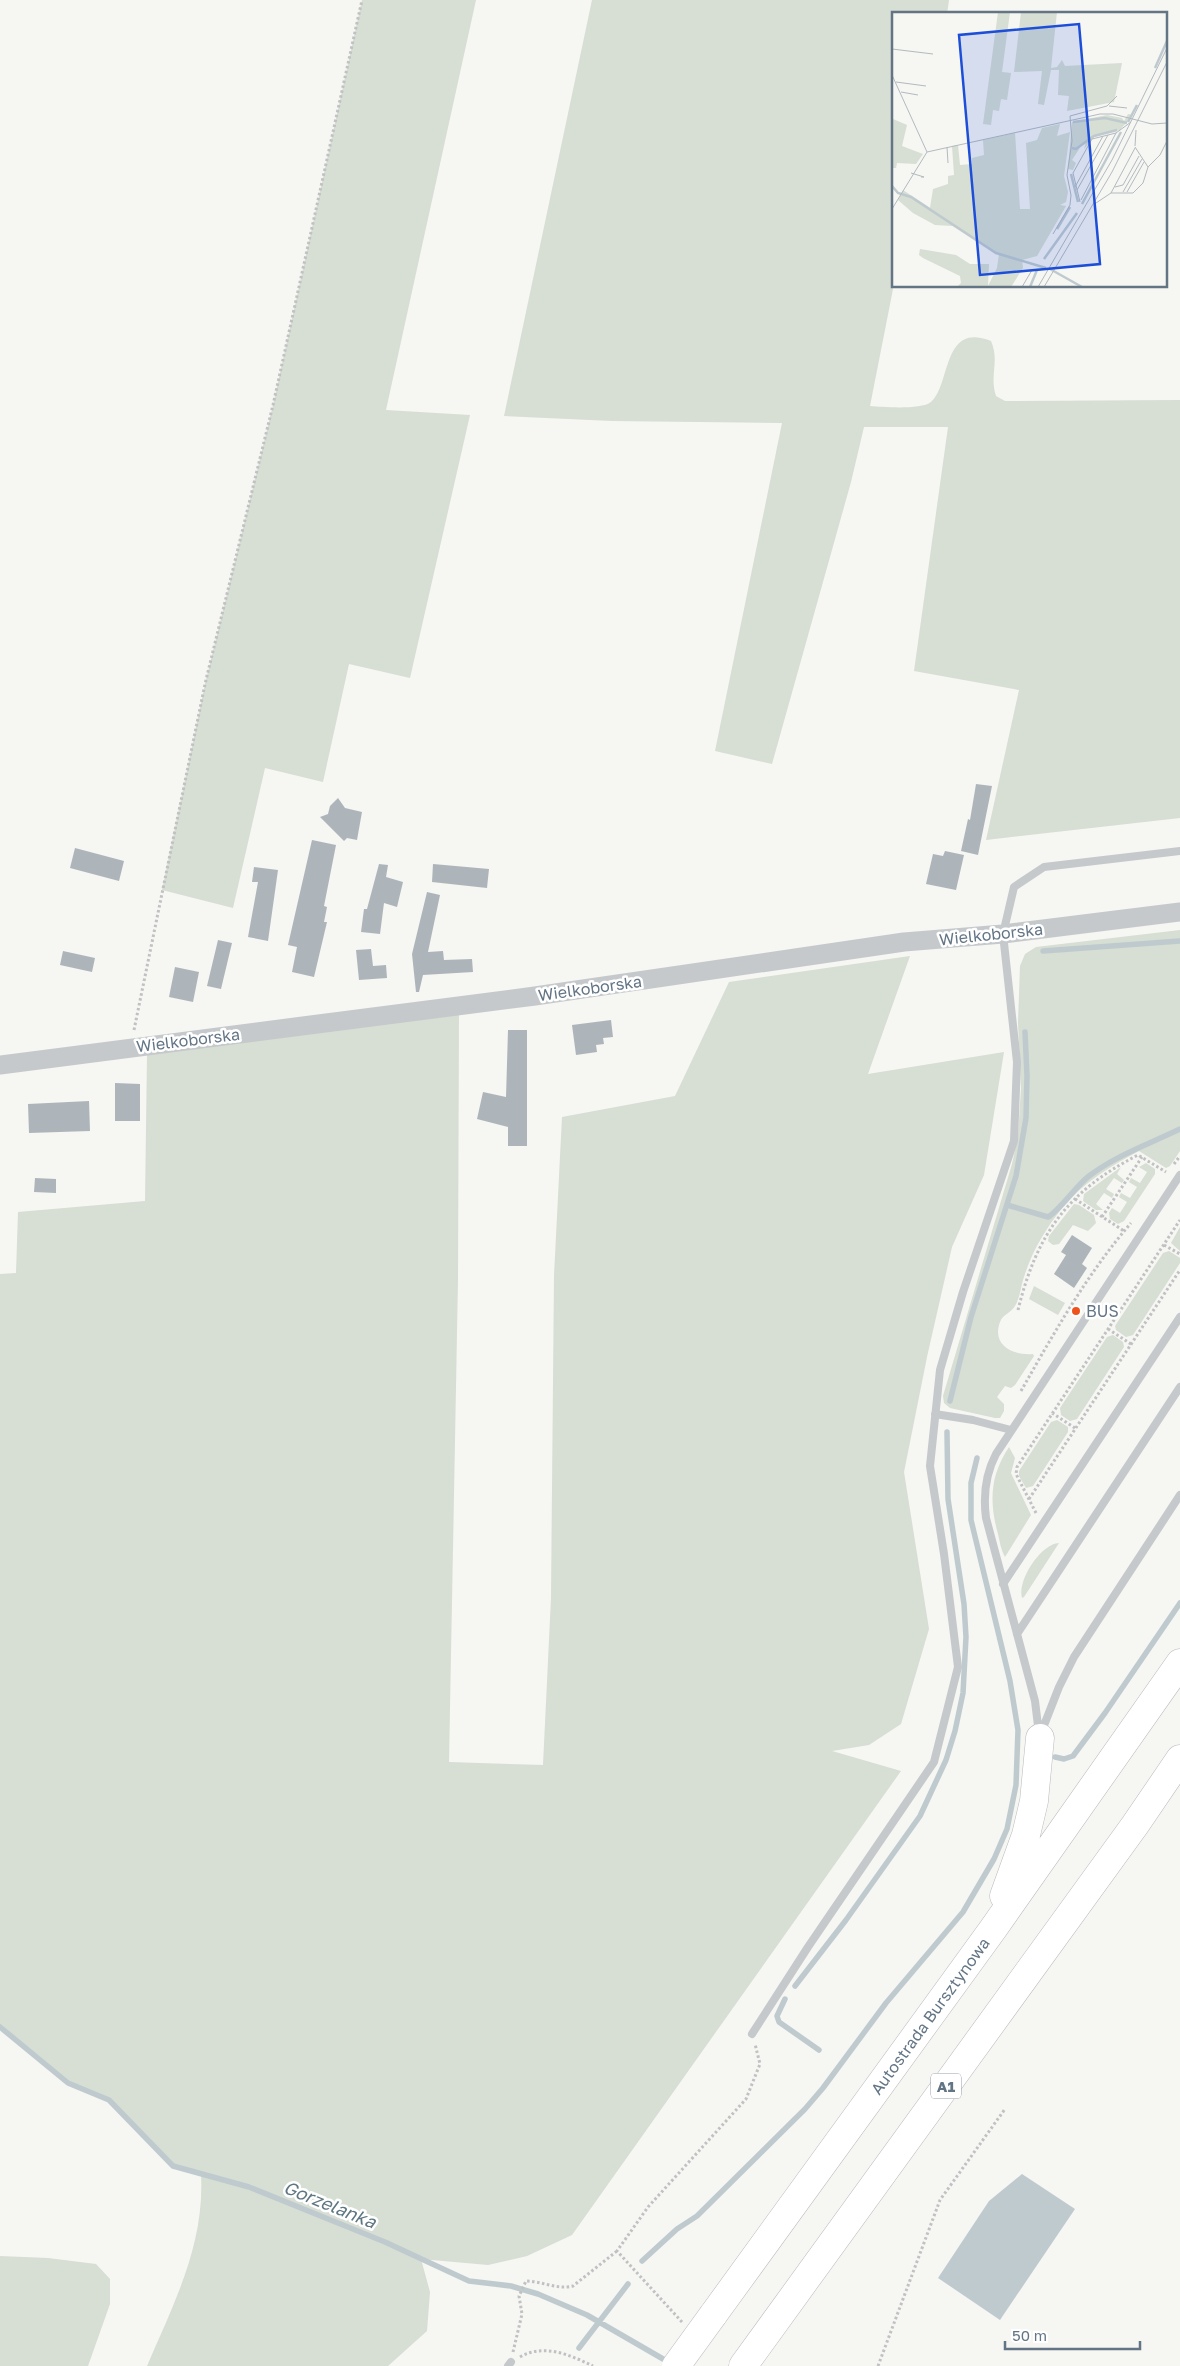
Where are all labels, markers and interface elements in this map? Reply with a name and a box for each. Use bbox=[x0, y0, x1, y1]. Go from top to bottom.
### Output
inset map bbox=[892, 12, 1168, 288]
street label: Wielkoborska bbox=[938, 919, 1044, 949]
street label: Wielkoborska bbox=[537, 971, 643, 1005]
street label: Wielkoborska bbox=[135, 1024, 241, 1056]
place label: BUS bbox=[1086, 1301, 1119, 1321]
marker: BUS bbox=[1070, 1305, 1082, 1317]
street label: Autostrada Bursztynowa bbox=[866, 1934, 994, 2098]
road number: A1 bbox=[931, 2074, 961, 2098]
water label: Gorzelanka bbox=[281, 2176, 380, 2233]
scale bar bbox=[1005, 2318, 1140, 2350]
text: 50 m bbox=[1012, 2326, 1047, 2344]

